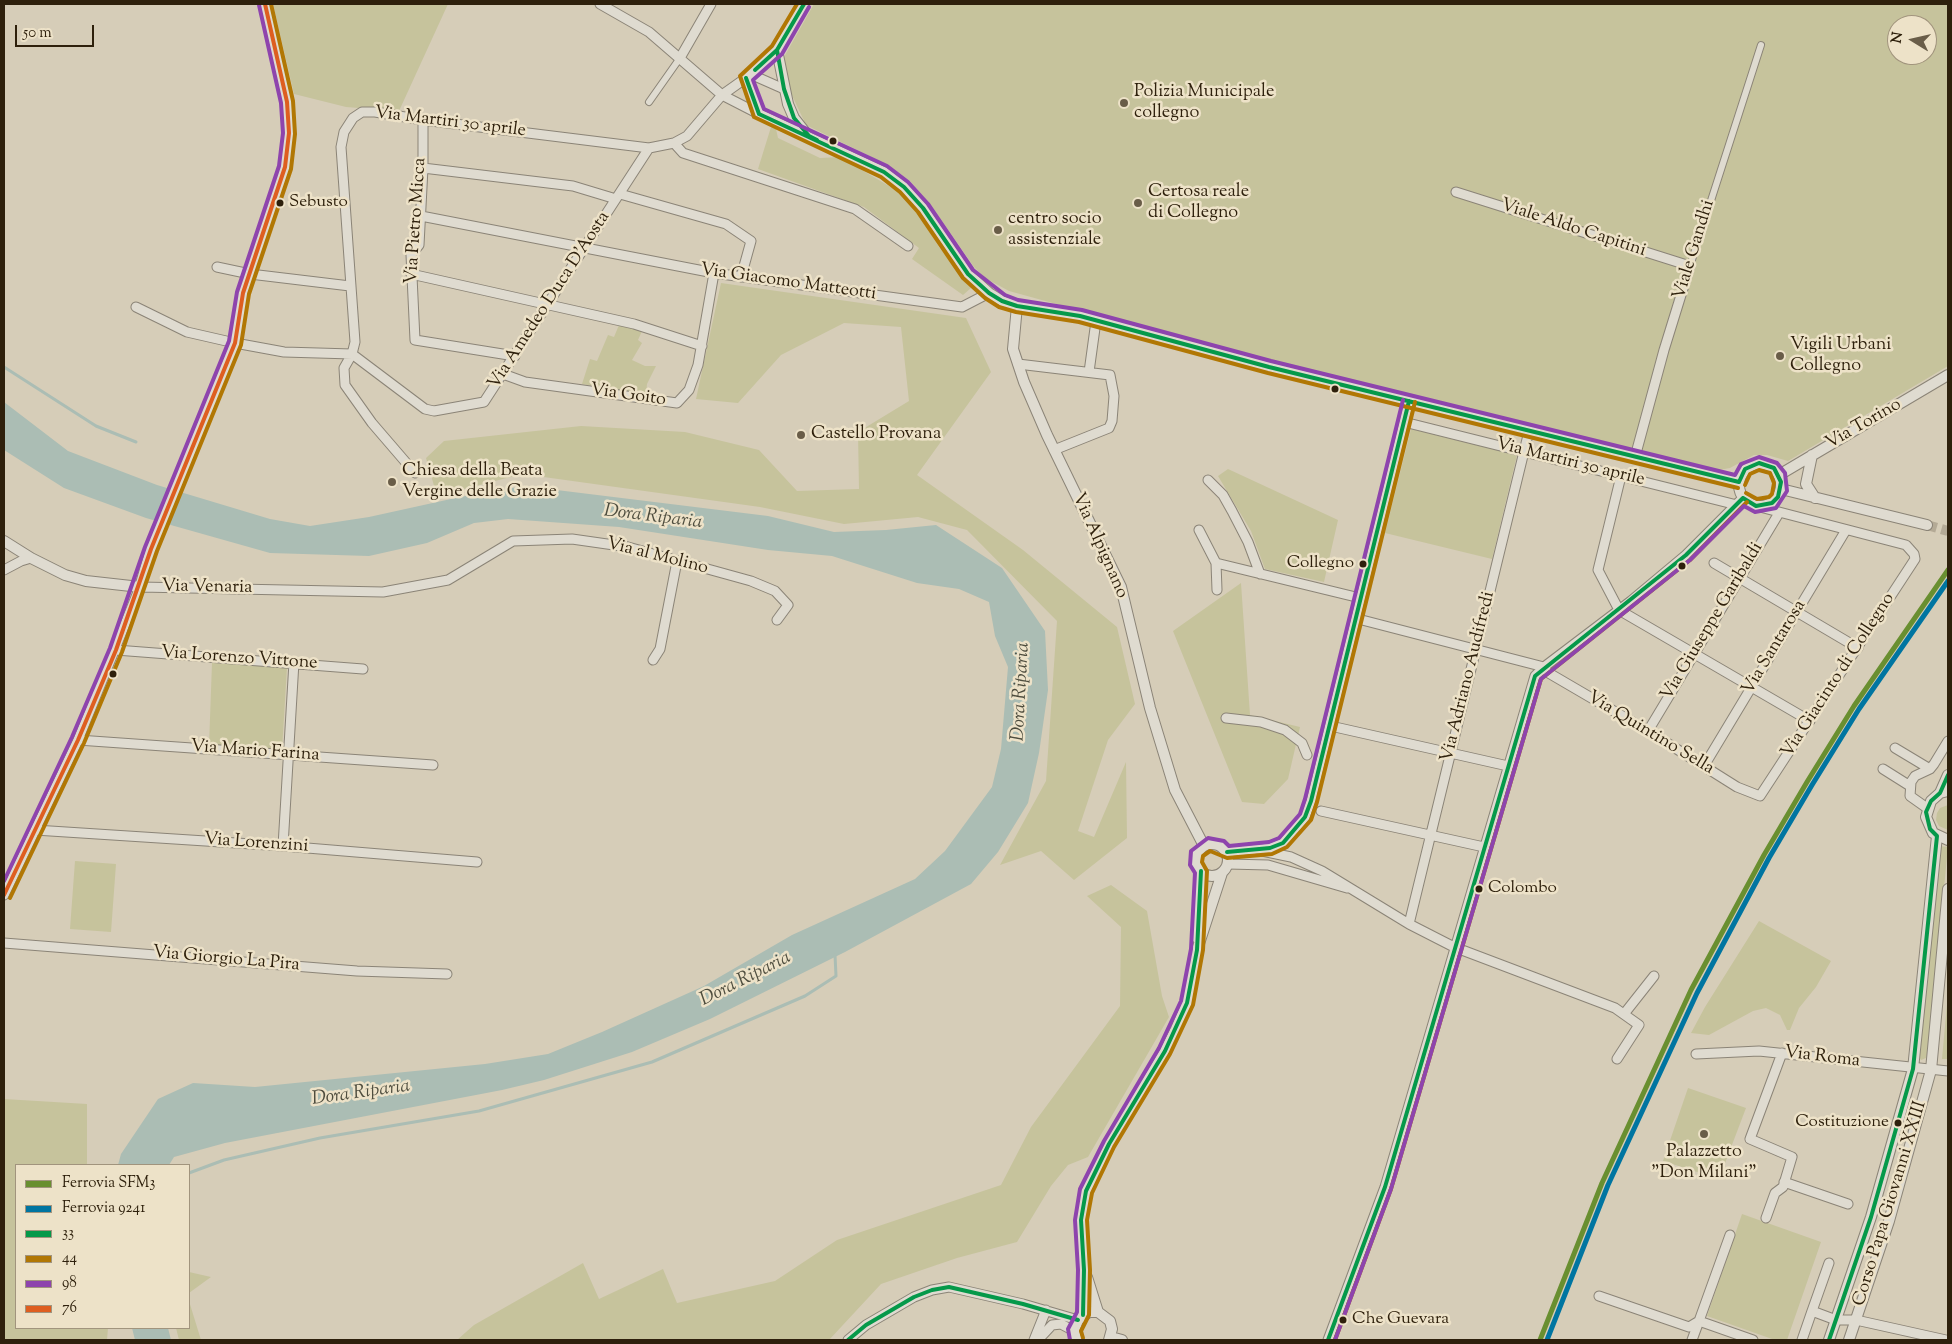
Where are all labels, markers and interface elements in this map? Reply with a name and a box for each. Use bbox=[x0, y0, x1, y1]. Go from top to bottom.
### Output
scale bar bbox=[18, 15, 96, 47]
north arrow bbox=[1887, 15, 1937, 65]
text: 50 m bbox=[23, 23, 52, 44]
text: N bbox=[1887, 31, 1909, 45]
place label: Polizia Municipale collegno bbox=[1134, 82, 1274, 125]
marker: Polizia Municipale collegno bbox=[1118, 97, 1130, 109]
street label: Via Martiri 30 aprile bbox=[373, 103, 527, 143]
unlabelled marker bbox=[828, 136, 838, 146]
street label: Via Pietro Micca bbox=[402, 157, 432, 285]
place label: Certosa reale di Collegno bbox=[1148, 182, 1249, 224]
place label: Sebusto bbox=[289, 193, 348, 213]
street label: Viale Aldo Capitini bbox=[1498, 195, 1648, 263]
marker: Certosa reale di Collegno bbox=[1132, 197, 1144, 209]
street label: Viale Gandhi bbox=[1670, 197, 1720, 303]
marker: Sebusto bbox=[275, 198, 285, 208]
street label: Via Amedeo Duca D'Aosta bbox=[484, 208, 616, 394]
place label: centro socio assistenziale bbox=[1008, 209, 1101, 252]
marker: centro socio assistenziale bbox=[992, 224, 1004, 236]
street label: Via Giacomo Matteotti bbox=[699, 260, 877, 306]
place label: Vigili Urbani Collegno bbox=[1790, 335, 1891, 378]
marker: Vigili Urbani Collegno bbox=[1774, 350, 1786, 362]
street label: Via Goito bbox=[589, 380, 667, 412]
unlabelled marker bbox=[1330, 384, 1340, 394]
street label: Via Torino bbox=[1822, 395, 1906, 455]
place label: Castello Provana bbox=[811, 424, 941, 446]
marker: Castello Provana bbox=[795, 429, 807, 441]
street label: Via Martiri 30 aprile bbox=[1493, 434, 1647, 492]
place label: Chiesa della Beata Vergine delle Grazie bbox=[402, 461, 557, 504]
marker: Chiesa della Beata Vergine delle Grazie bbox=[386, 476, 398, 488]
street label: Via Alpignano bbox=[1066, 490, 1132, 602]
water label: Dora Riparia bbox=[602, 501, 704, 535]
street label: Via al Molino bbox=[604, 534, 710, 580]
street label: Via Giuseppe Garibaldi bbox=[1657, 539, 1769, 705]
place label: Collegno bbox=[1287, 554, 1354, 574]
marker: Collegno bbox=[1358, 559, 1368, 569]
unlabelled marker bbox=[1677, 561, 1687, 571]
street label: Via Venaria bbox=[161, 576, 253, 600]
street label: Via Adriano Audifredi bbox=[1437, 589, 1501, 765]
street label: Via Giacinto di Collegno bbox=[1778, 589, 1900, 763]
street label: Via Santarosa bbox=[1738, 597, 1812, 699]
water label: Dora Riparia bbox=[1008, 642, 1036, 742]
street label: Via Lorenzo Vittone bbox=[160, 643, 318, 675]
unlabelled marker bbox=[108, 669, 118, 679]
street label: Via Quintino Sella bbox=[1582, 688, 1718, 780]
street label: Via Mario Farina bbox=[190, 737, 320, 767]
street label: Via Lorenzini bbox=[203, 830, 309, 858]
place label: Colombo bbox=[1488, 879, 1557, 899]
marker: Colombo bbox=[1474, 884, 1484, 894]
street label: Via Giorgio La Pira bbox=[152, 943, 300, 977]
water label: Dora Riparia bbox=[697, 947, 795, 1013]
street label: Via Roma bbox=[1783, 1043, 1861, 1073]
water label: Dora Riparia bbox=[310, 1076, 412, 1112]
street label: Corso Papa Giovanni XXIII bbox=[1849, 1099, 1933, 1309]
place label: Costituzione bbox=[1795, 1113, 1889, 1133]
marker: Costituzione bbox=[1893, 1118, 1903, 1128]
marker: Palazzetto "Don Milani" bbox=[1698, 1128, 1710, 1140]
place label: Palazzetto "Don Milani" bbox=[1651, 1142, 1757, 1184]
legend bbox=[15, 1164, 190, 1329]
text: Ferrovia SFM3 bbox=[62, 1173, 155, 1194]
text: Ferrovia 9241 bbox=[62, 1198, 145, 1219]
text: 33 bbox=[62, 1223, 74, 1244]
text: 44 bbox=[62, 1248, 77, 1269]
text: 98 bbox=[62, 1273, 77, 1294]
text: 76 bbox=[62, 1298, 77, 1319]
place label: Che Guevara bbox=[1352, 1310, 1449, 1330]
marker: Che Guevara bbox=[1338, 1315, 1348, 1325]

